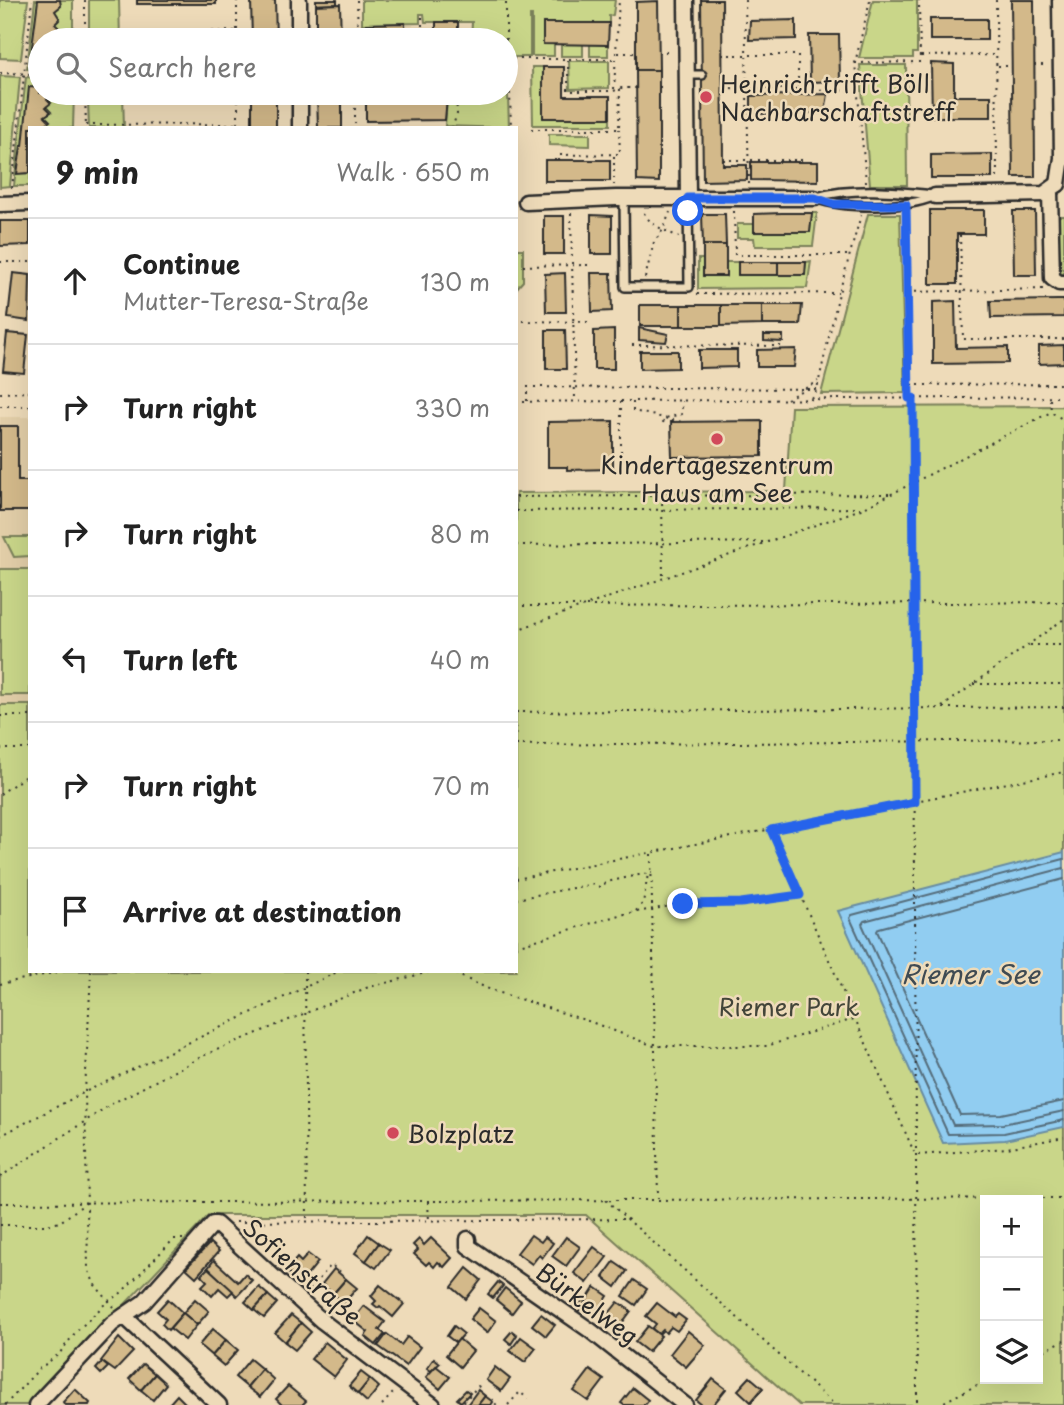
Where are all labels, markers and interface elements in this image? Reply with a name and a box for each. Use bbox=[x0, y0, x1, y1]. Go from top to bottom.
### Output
search box bbox=[28, 28, 518, 105]
text: Search here bbox=[108, 47, 257, 86]
icon: search bbox=[52, 48, 90, 86]
place label: Heinrich trifft Böll Nachbarschaftstreff bbox=[720, 65, 956, 129]
marker: Heinrich trifft Böll Nachbarschaftstreff bbox=[698, 89, 714, 105]
text: 9 min bbox=[56, 149, 139, 194]
text: Walk · 650 m bbox=[336, 154, 490, 189]
route start bbox=[672, 195, 703, 226]
text: Continue bbox=[123, 244, 240, 283]
icon: ahead bbox=[56, 262, 94, 300]
text: 130 m bbox=[420, 264, 490, 299]
text: Mutter-Teresa-Straße bbox=[123, 283, 369, 318]
icon: right bbox=[56, 388, 94, 426]
text: Turn right bbox=[123, 388, 257, 427]
text: 330 m bbox=[414, 390, 490, 425]
marker: Kindertageszentrum Haus am See bbox=[709, 431, 725, 447]
place label: Kindertageszentrum Haus am See bbox=[600, 446, 834, 510]
icon: right bbox=[56, 514, 94, 552]
text: Turn right bbox=[123, 514, 257, 553]
text: 80 m bbox=[430, 516, 490, 551]
icon: left bbox=[56, 640, 94, 678]
text: Turn left bbox=[123, 640, 238, 679]
text: 40 m bbox=[430, 642, 490, 677]
icon: right bbox=[56, 766, 94, 804]
text: Turn right bbox=[123, 766, 257, 805]
text: 70 m bbox=[432, 768, 490, 803]
route end bbox=[667, 888, 698, 919]
icon: arrive bbox=[56, 892, 94, 930]
text: Arrive at destination bbox=[123, 892, 402, 931]
water label: Riemer See bbox=[901, 954, 1042, 993]
park label: Riemer Park bbox=[718, 988, 860, 1024]
place label: Bolzplatz bbox=[407, 1115, 514, 1151]
marker: Bolzplatz bbox=[385, 1125, 401, 1141]
map controls bbox=[980, 1195, 1043, 1384]
button: + bbox=[980, 1195, 1043, 1258]
street label: Sofienstraße bbox=[236, 1209, 370, 1333]
street label: Bürkelweg bbox=[529, 1253, 647, 1353]
button: − bbox=[980, 1258, 1043, 1321]
button: layers bbox=[980, 1321, 1043, 1384]

